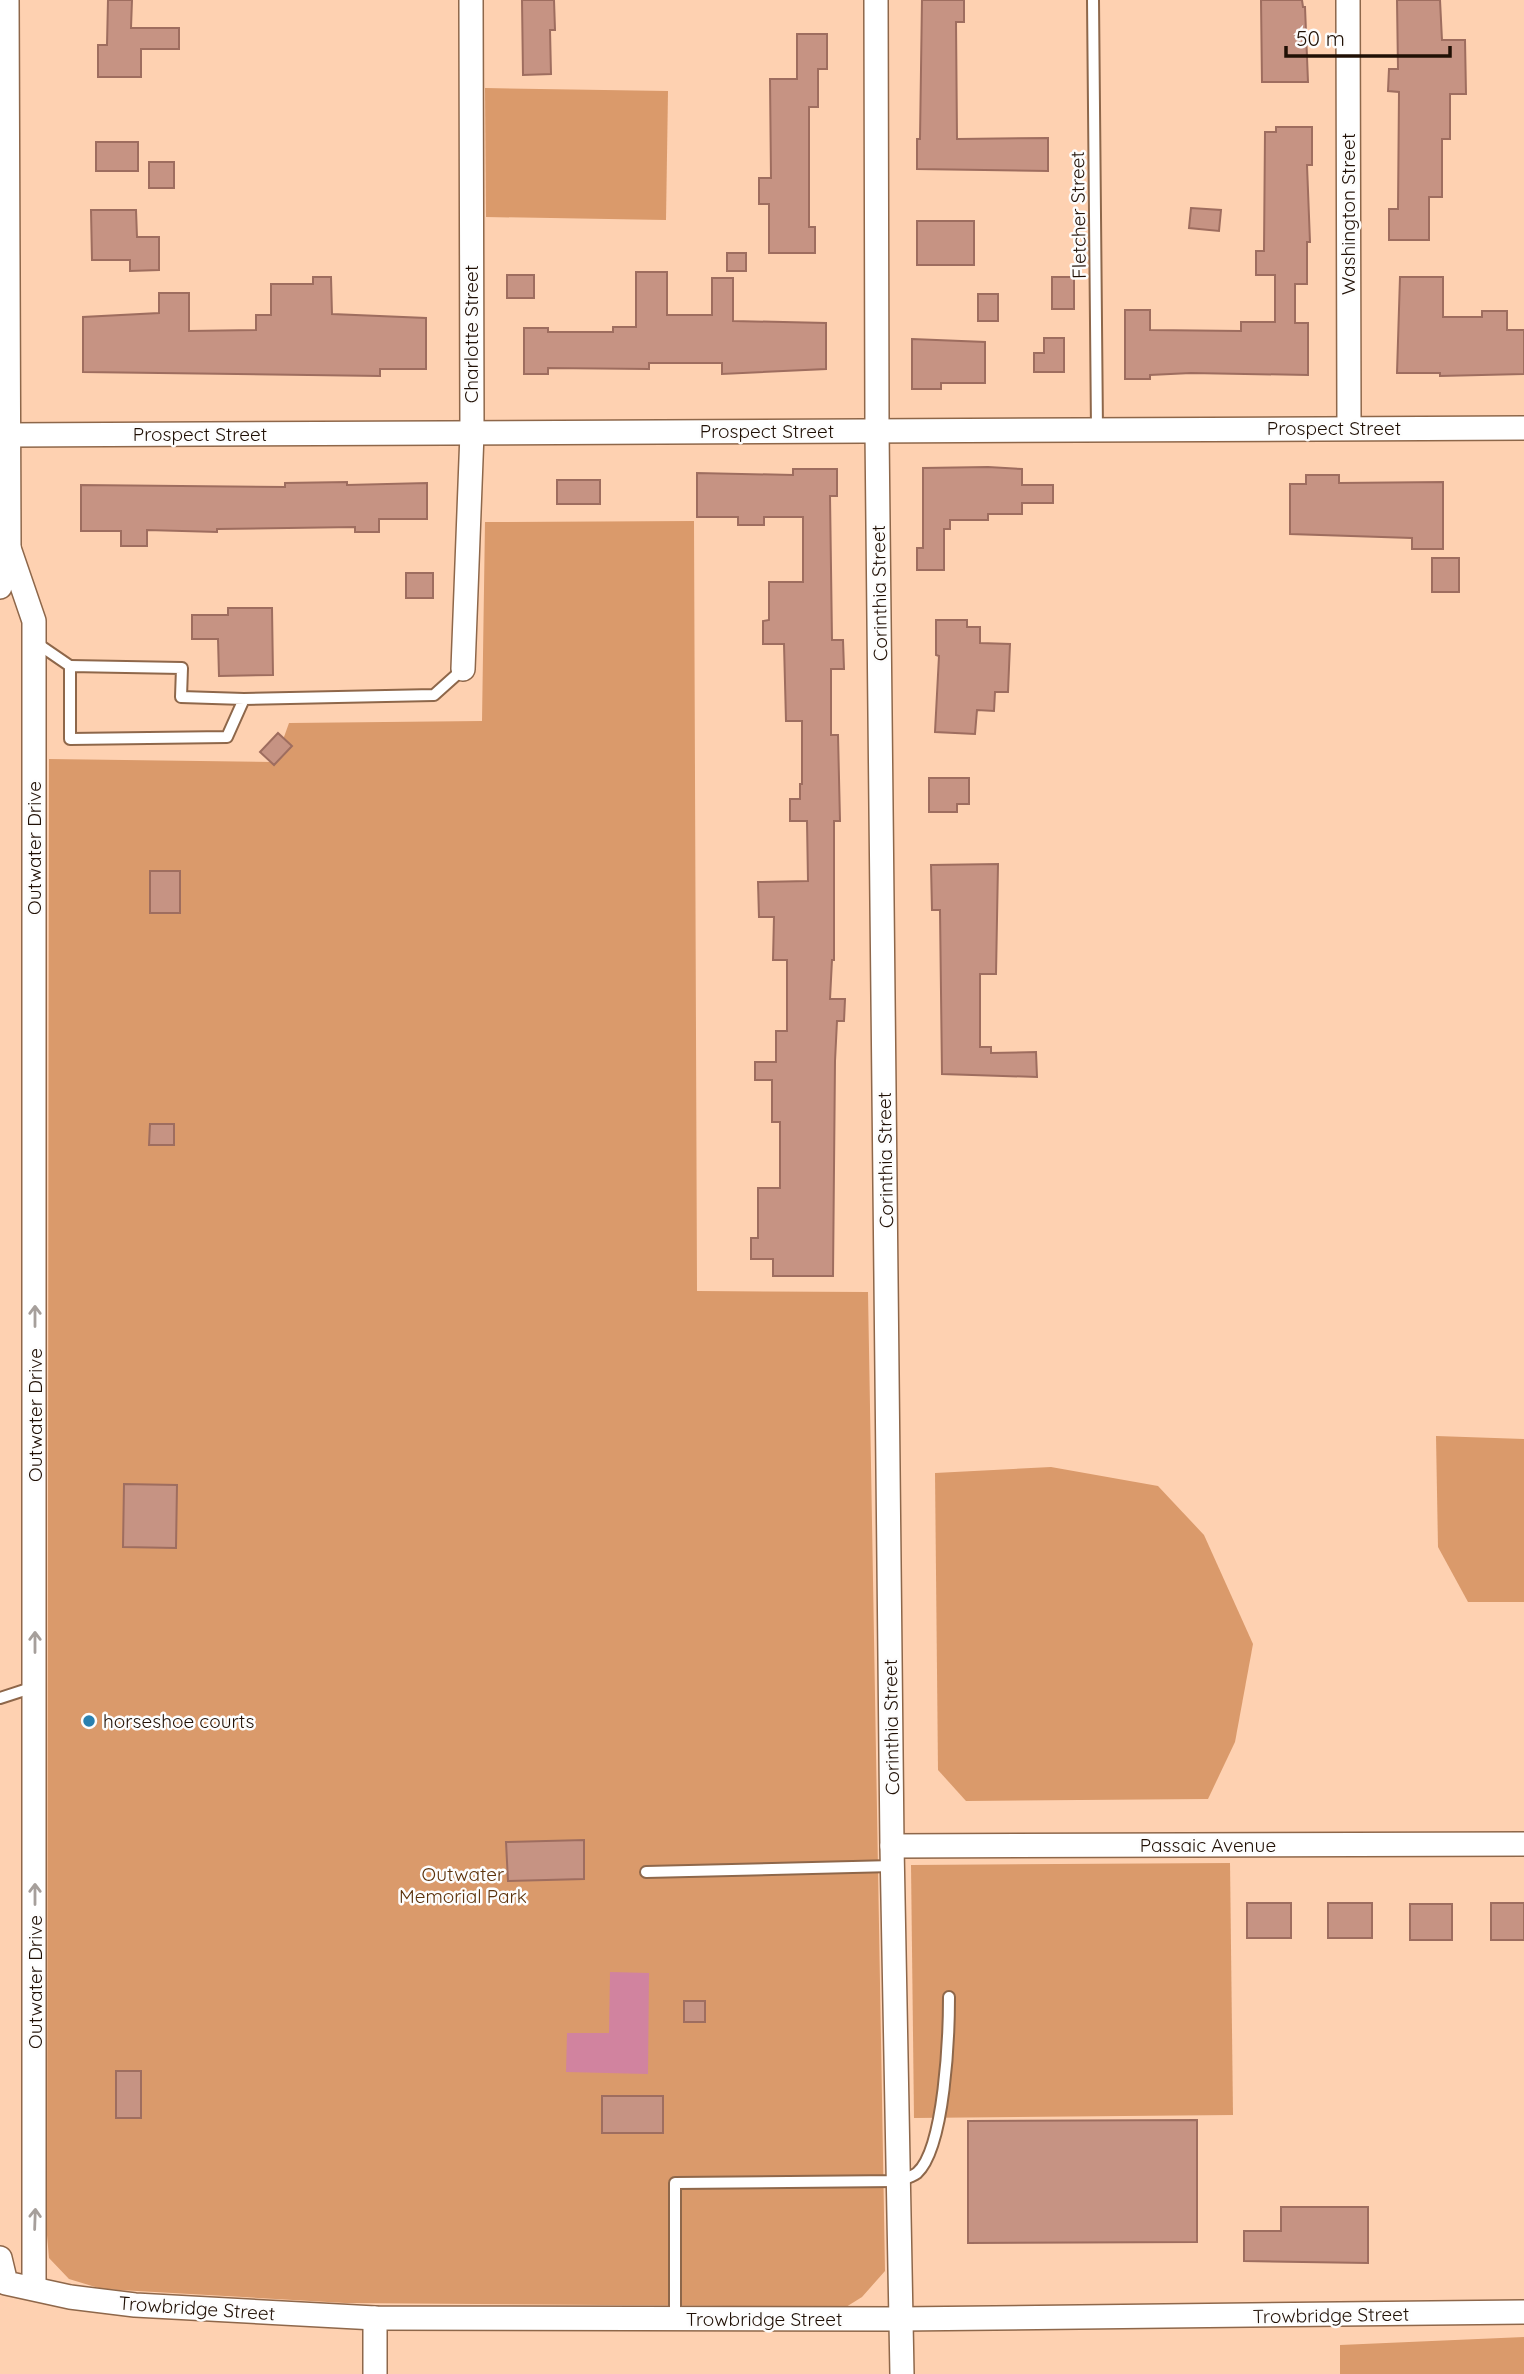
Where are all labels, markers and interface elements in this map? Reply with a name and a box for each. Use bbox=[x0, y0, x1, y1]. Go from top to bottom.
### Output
scale bar bbox=[1286, 14, 1450, 58]
text: 50 m bbox=[1296, 25, 1345, 51]
street label: Washington Street bbox=[1336, 133, 1360, 295]
street label: Fletcher Street bbox=[1065, 151, 1091, 279]
street label: Charlotte Street bbox=[459, 265, 483, 403]
street label: Prospect Street bbox=[1267, 416, 1401, 440]
street label: Prospect Street bbox=[700, 419, 834, 443]
street label: Prospect Street bbox=[133, 422, 267, 446]
street label: Corinthia Street bbox=[866, 525, 892, 661]
street label: Outwater Drive bbox=[22, 781, 46, 915]
street label: Corinthia Street bbox=[872, 1092, 898, 1228]
one-way arrow bbox=[28, 1305, 41, 1328]
street label: Outwater Drive bbox=[23, 1348, 47, 1482]
one-way arrow bbox=[28, 1631, 42, 1654]
street label: Corinthia Street bbox=[878, 1659, 904, 1795]
place label: horseshoe courts bbox=[103, 1709, 255, 1733]
marker: horseshoe courts bbox=[81, 1713, 97, 1729]
street label: Passaic Avenue bbox=[1140, 1833, 1276, 1857]
park label: Outwater Memorial Park bbox=[399, 1862, 527, 1908]
one-way arrow bbox=[28, 1883, 42, 1906]
street label: Outwater Drive bbox=[23, 1915, 47, 2049]
one-way arrow bbox=[28, 2208, 42, 2231]
street label: Trowbridge Street bbox=[118, 2291, 276, 2325]
street label: Trowbridge Street bbox=[1252, 2302, 1410, 2328]
street label: Trowbridge Street bbox=[686, 2307, 842, 2331]

